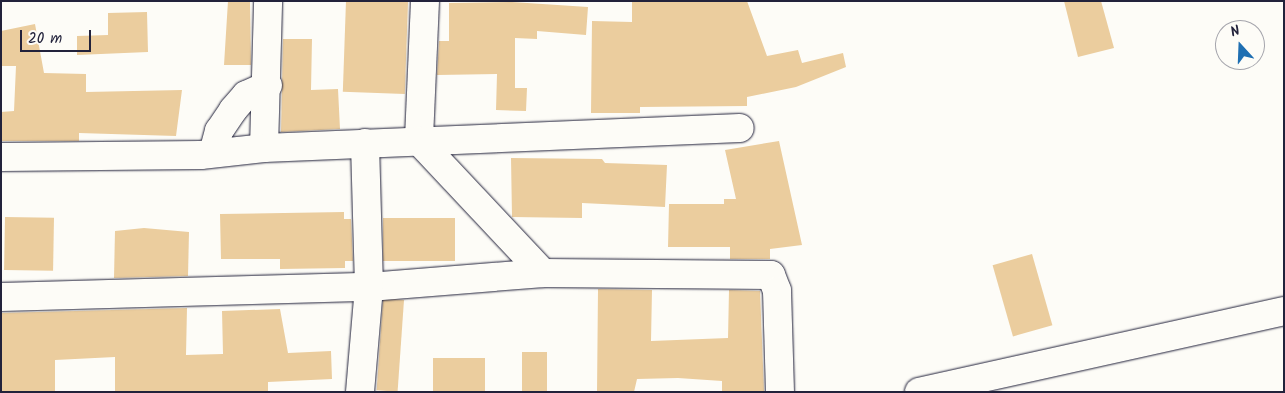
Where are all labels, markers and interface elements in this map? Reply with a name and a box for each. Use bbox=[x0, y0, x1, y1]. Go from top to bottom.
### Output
scale bar bbox=[22, 20, 94, 52]
north arrow bbox=[1215, 20, 1265, 70]
text: N bbox=[1227, 20, 1243, 44]
text: 20 m bbox=[28, 27, 62, 51]

